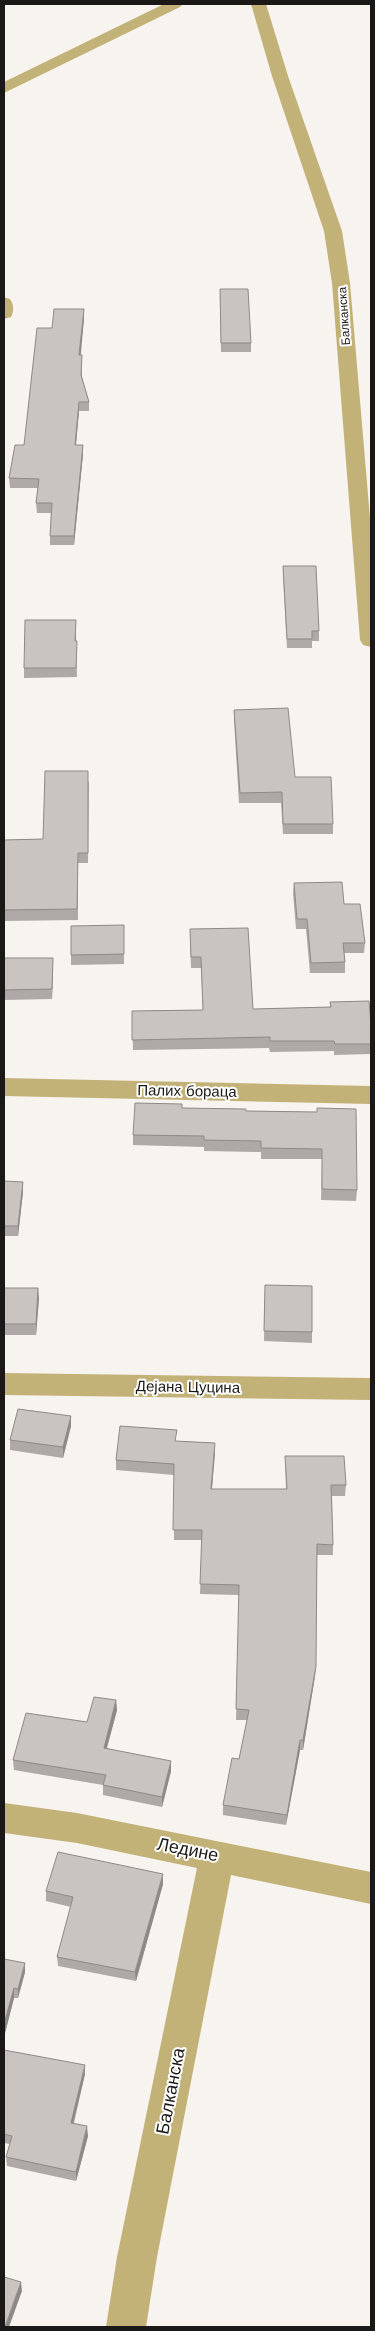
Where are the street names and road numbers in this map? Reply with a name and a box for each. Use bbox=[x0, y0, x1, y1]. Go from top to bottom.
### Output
street label: Балканска bbox=[335, 286, 353, 346]
street label: Палих бораца bbox=[137, 1081, 238, 1101]
street label: Дејана Цуцина bbox=[136, 1377, 241, 1397]
street label: Ледине bbox=[156, 1833, 220, 1865]
street label: Балканска bbox=[151, 2045, 189, 2136]

